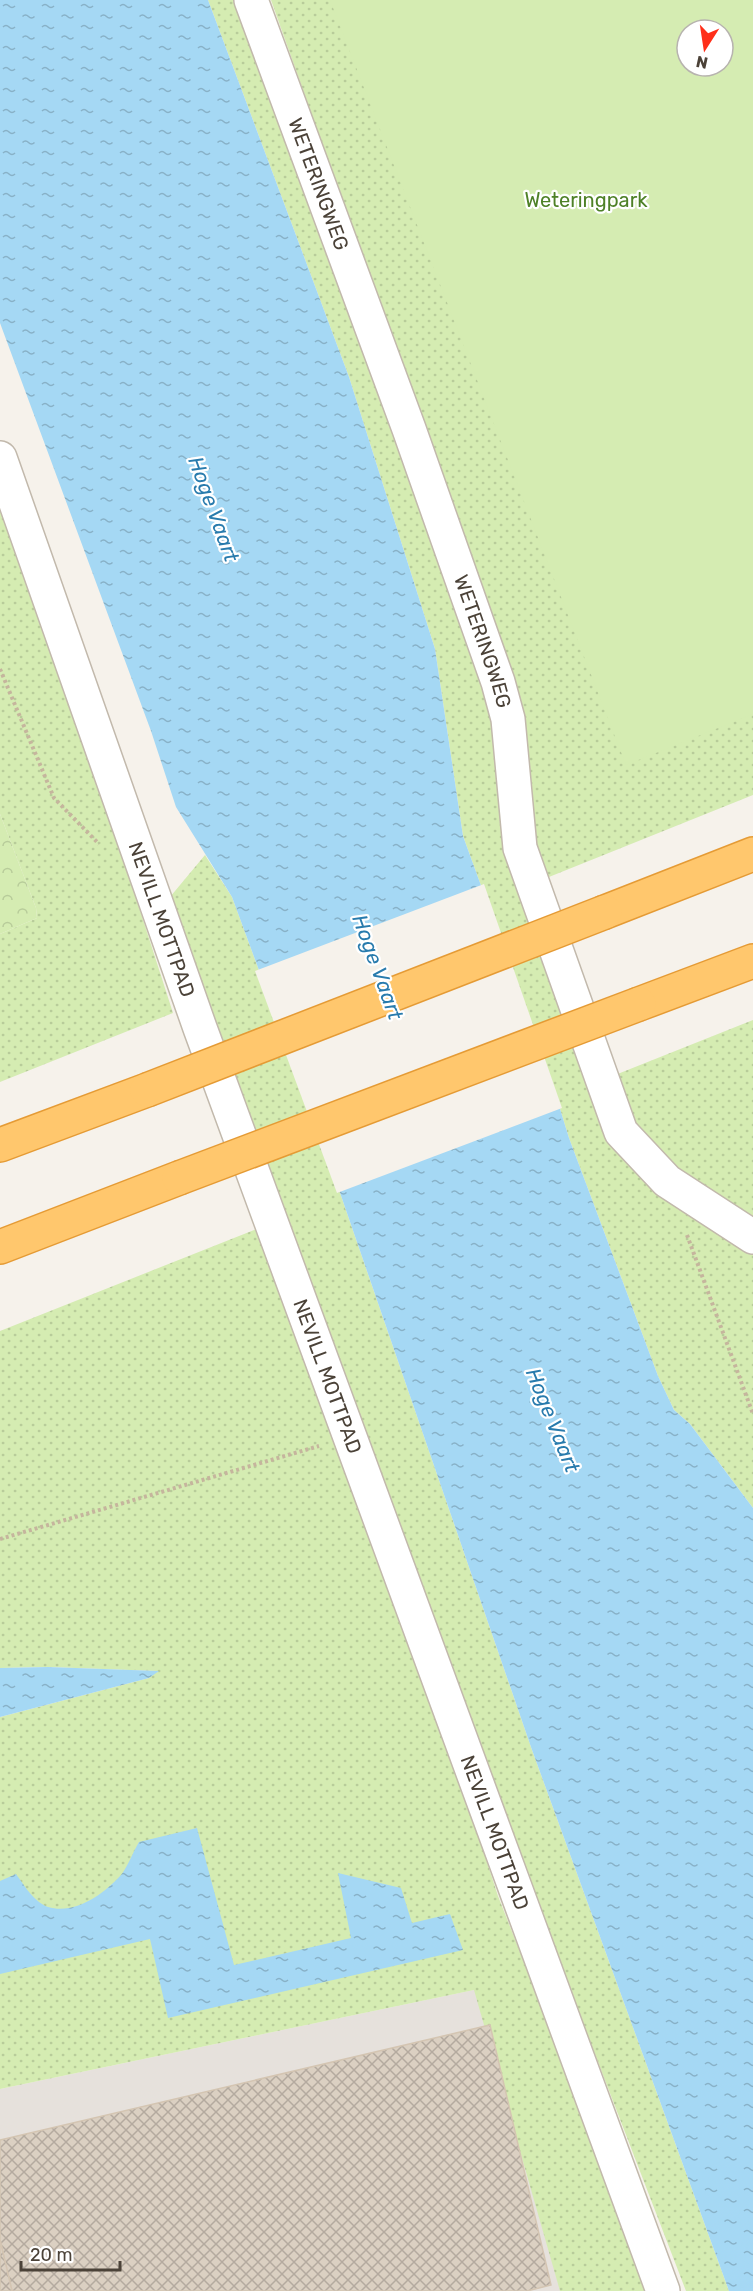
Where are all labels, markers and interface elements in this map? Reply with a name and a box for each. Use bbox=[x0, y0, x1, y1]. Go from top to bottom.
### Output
north arrow bbox=[675, 18, 735, 78]
text: N bbox=[694, 52, 710, 73]
street label: WETERINGWEG bbox=[283, 114, 354, 253]
park label: Weteringpark bbox=[524, 188, 648, 212]
water label: Hoge Vaart bbox=[183, 453, 245, 566]
street label: WETERINGWEG bbox=[449, 571, 516, 711]
street label: NEVILL MOTTPAD bbox=[124, 839, 200, 1000]
water label: Hoge Vaart bbox=[347, 911, 409, 1024]
street label: NEVILL MOTTPAD bbox=[288, 1296, 367, 1457]
water label: Hoge Vaart bbox=[521, 1364, 586, 1477]
street label: NEVILL MOTTPAD bbox=[456, 1752, 534, 1913]
scale bar bbox=[21, 2234, 120, 2272]
text: 20 m bbox=[30, 2244, 72, 2266]

